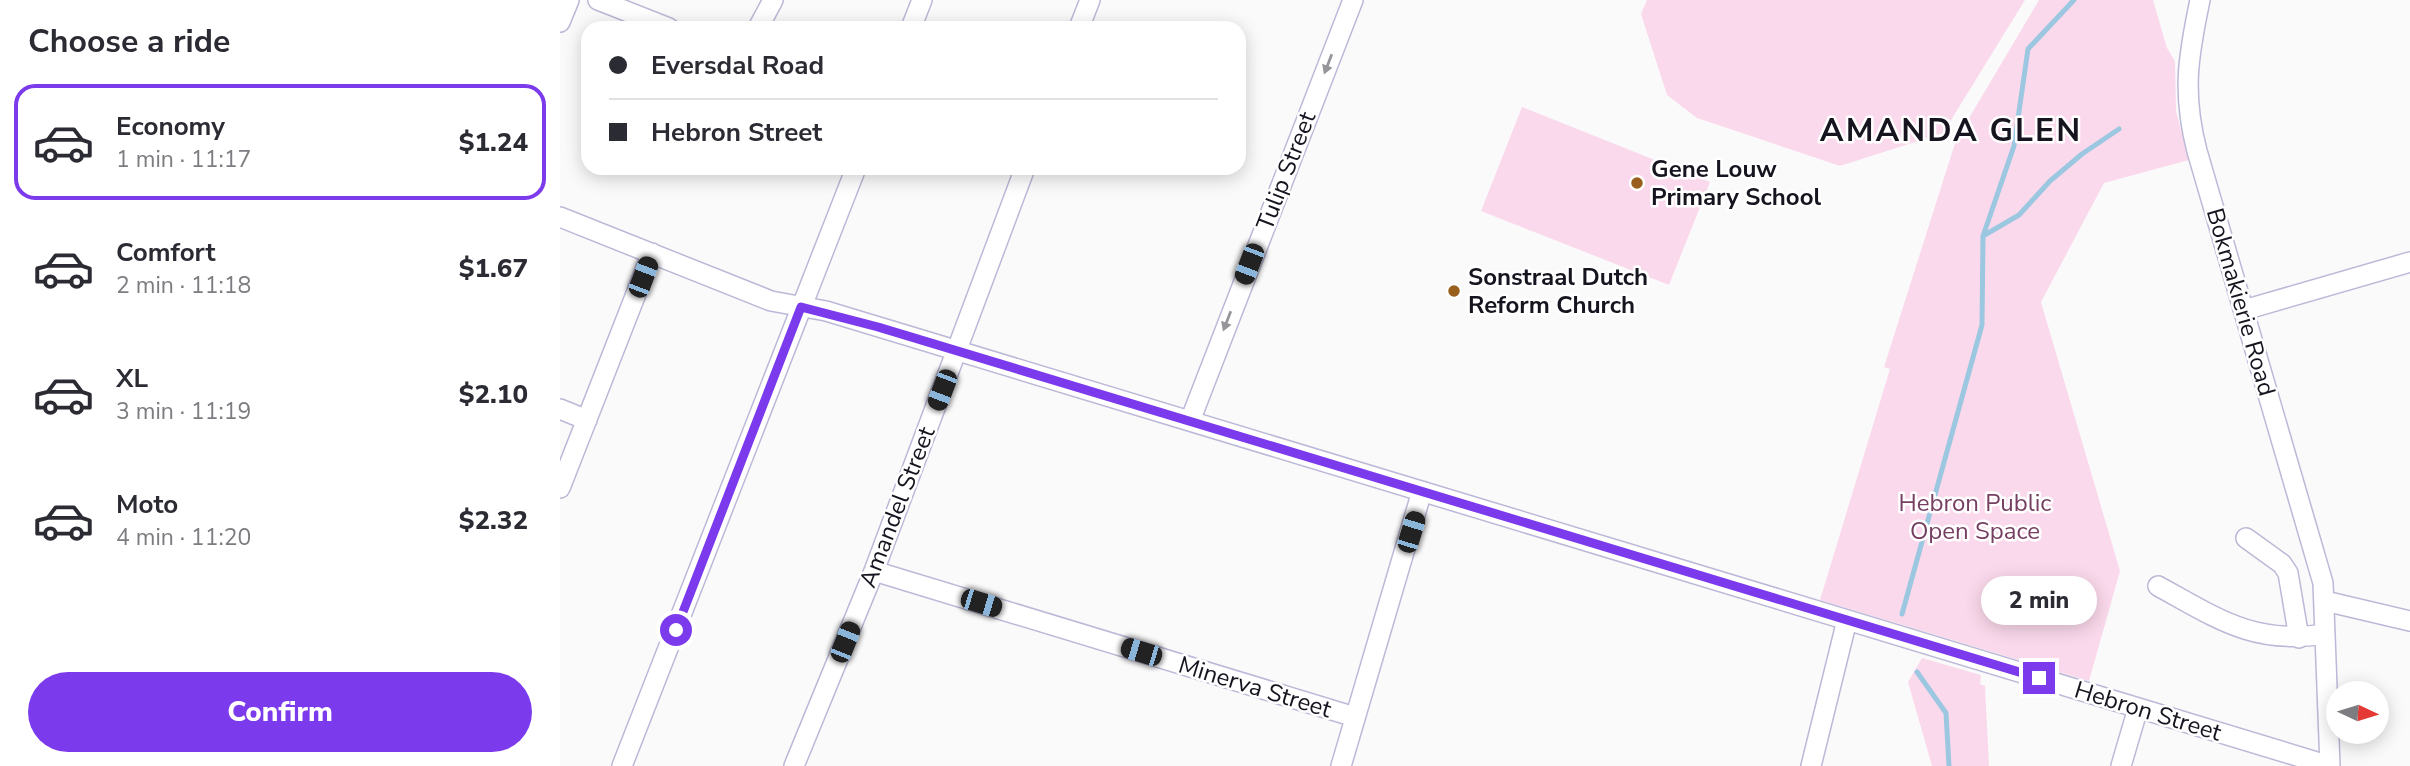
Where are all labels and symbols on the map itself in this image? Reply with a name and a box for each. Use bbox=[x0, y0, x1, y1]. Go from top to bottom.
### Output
one-way arrow bbox=[1323, 53, 1334, 74]
street label: Tulip Street bbox=[1249, 107, 1323, 235]
district label: AMANDA GLEN bbox=[1820, 109, 2082, 152]
place label: Gene Louw Primary School bbox=[1651, 153, 1822, 213]
marker: Gene Louw Primary School bbox=[1629, 175, 1645, 191]
street label: Bokmakierie Road bbox=[2199, 204, 2283, 400]
car bbox=[1232, 241, 1267, 287]
car bbox=[626, 254, 661, 300]
place label: Sonstraal Dutch Reform Church bbox=[1468, 261, 1648, 321]
marker: Sonstraal Dutch Reform Church bbox=[1446, 283, 1462, 299]
one-way arrow bbox=[1222, 310, 1233, 331]
car bbox=[925, 367, 960, 413]
street label: Amandel Street bbox=[852, 421, 943, 592]
park label: Hebron Public Open Space bbox=[1899, 487, 2051, 547]
car bbox=[1395, 509, 1428, 555]
callout: 2 min bbox=[1981, 576, 2097, 626]
car bbox=[958, 587, 1005, 619]
route start bbox=[660, 614, 692, 646]
car bbox=[828, 619, 863, 665]
car bbox=[1118, 636, 1165, 668]
street label: Minerva Street bbox=[1175, 649, 1336, 726]
route end bbox=[2023, 662, 2055, 694]
street label: Hebron Street bbox=[2071, 673, 2226, 749]
north arrow bbox=[2326, 681, 2389, 744]

